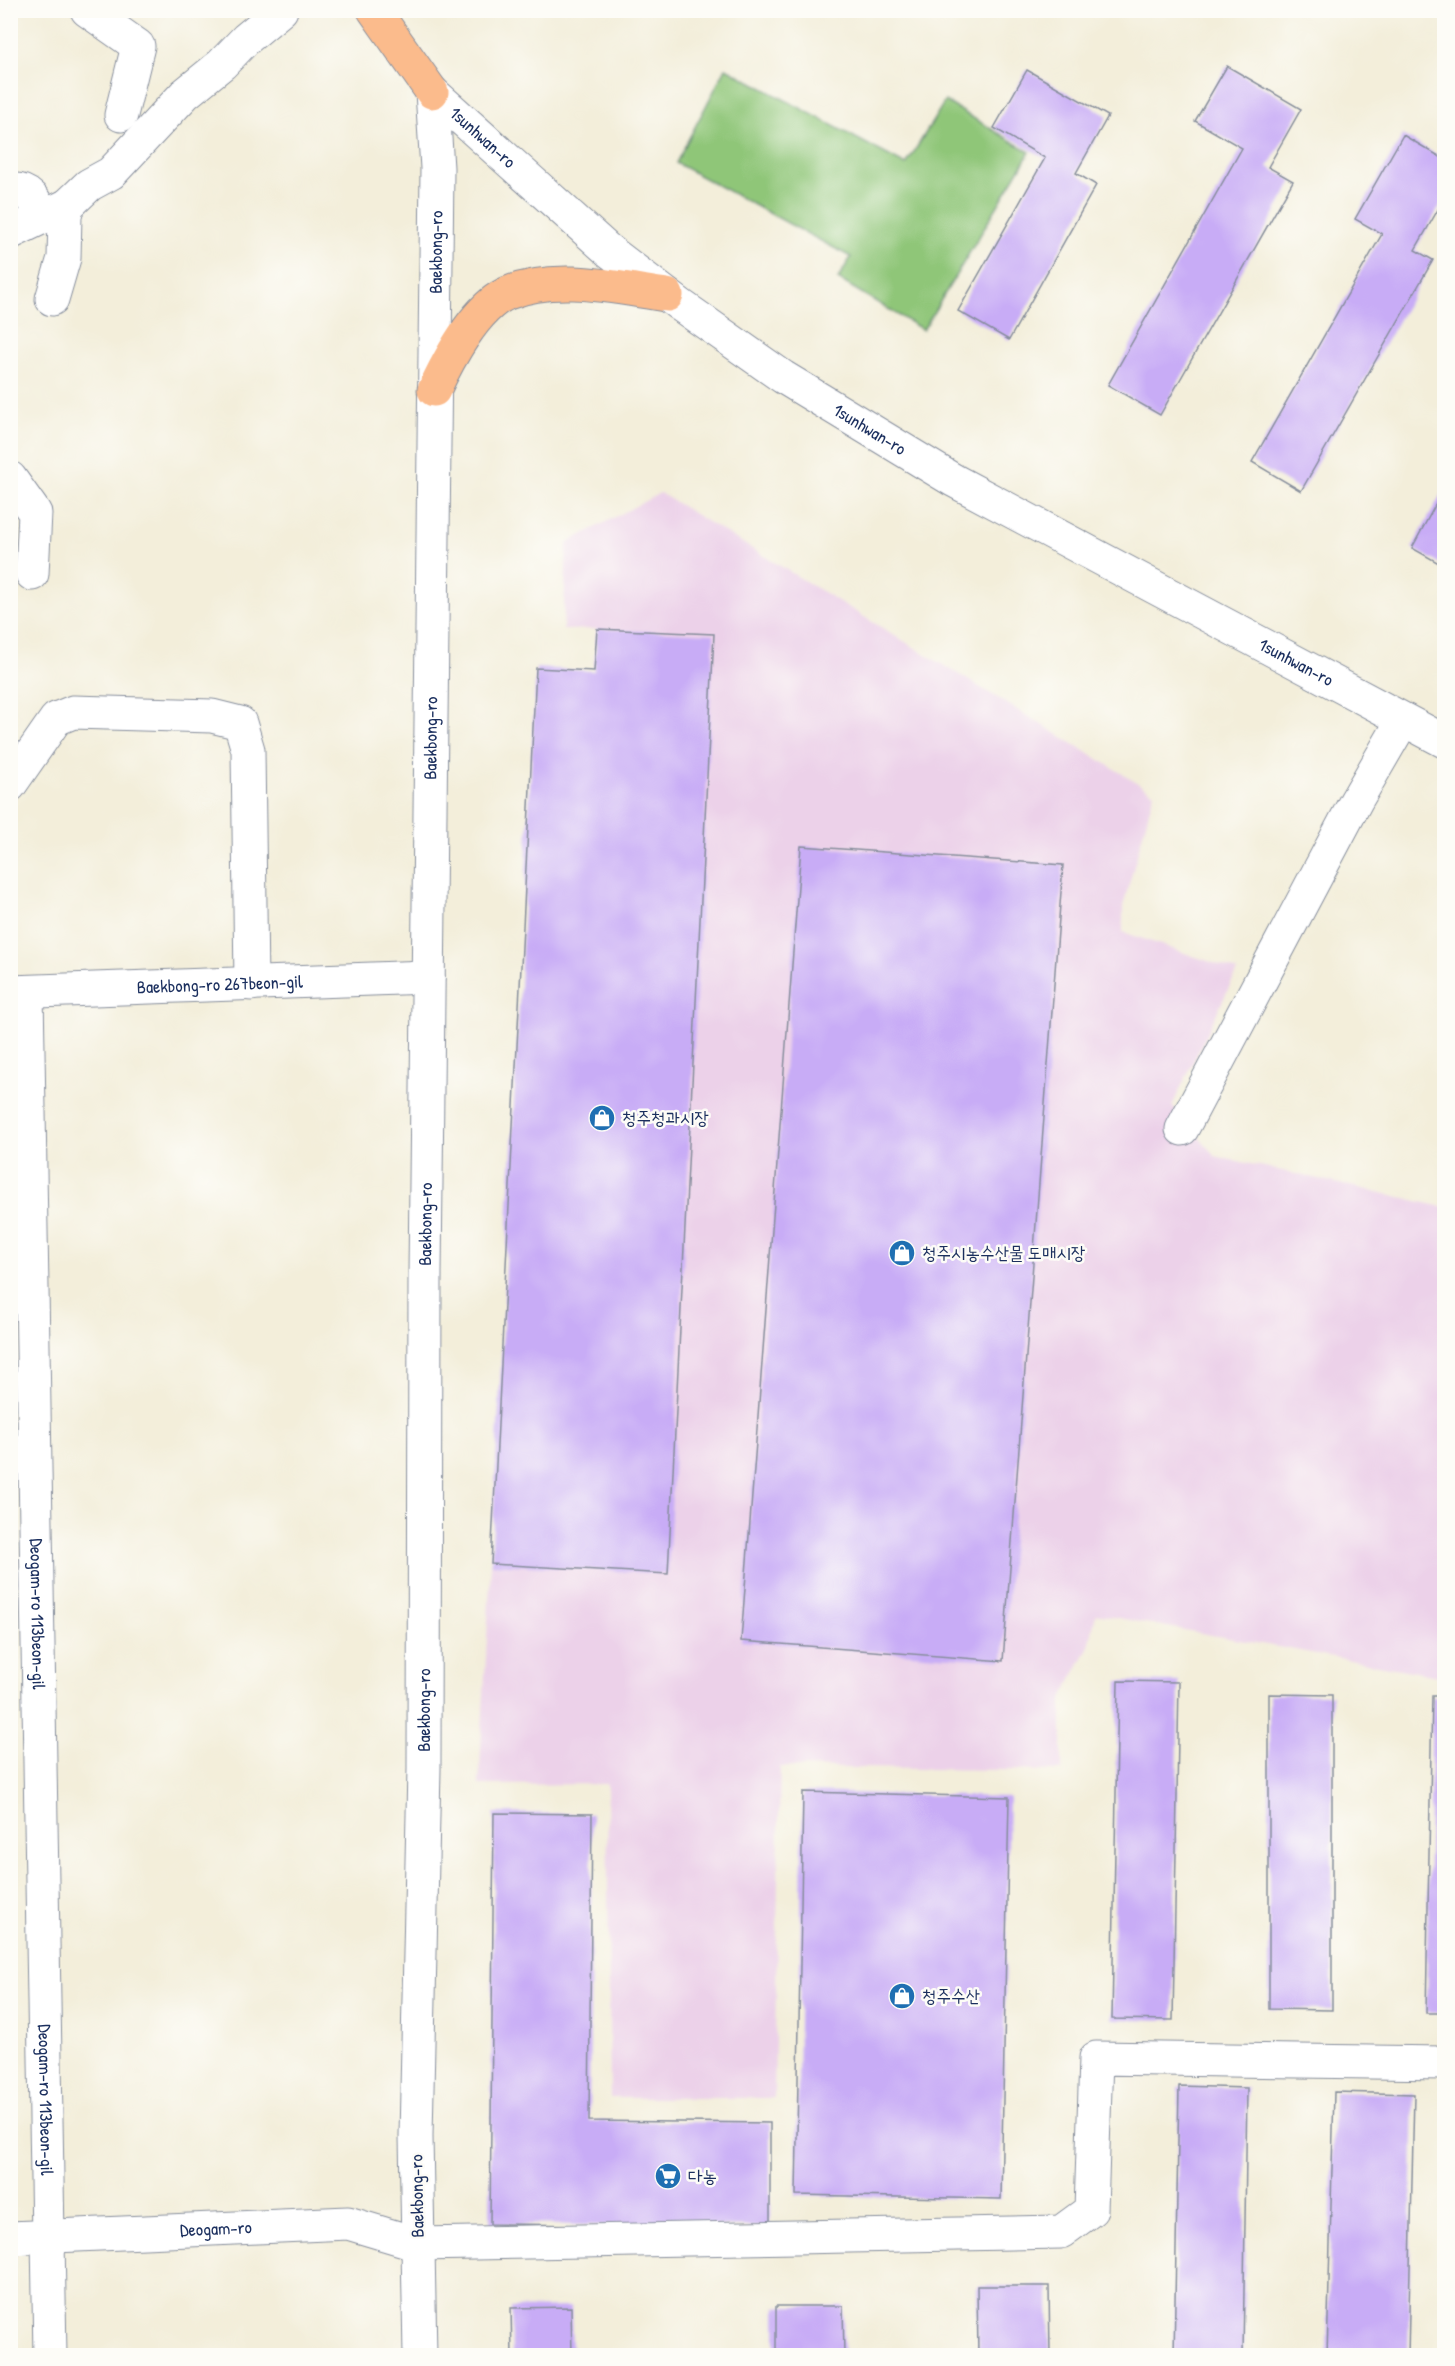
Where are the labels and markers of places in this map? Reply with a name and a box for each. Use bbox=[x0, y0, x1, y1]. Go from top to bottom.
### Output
shop icon: 청주청과시장 bbox=[587, 1103, 617, 1133]
place label: 청주청과시장 bbox=[622, 1105, 709, 1130]
shop icon: 청주시농수산물 도매시장 bbox=[887, 1238, 917, 1268]
place label: 청주시농수산물 도매시장 bbox=[922, 1240, 1085, 1265]
shop icon: 청주수산 bbox=[887, 1981, 917, 2011]
place label: 청주수산 bbox=[922, 1983, 980, 2008]
supermarket icon: 다농 bbox=[653, 2161, 683, 2191]
place label: 다농 bbox=[688, 2163, 717, 2188]

